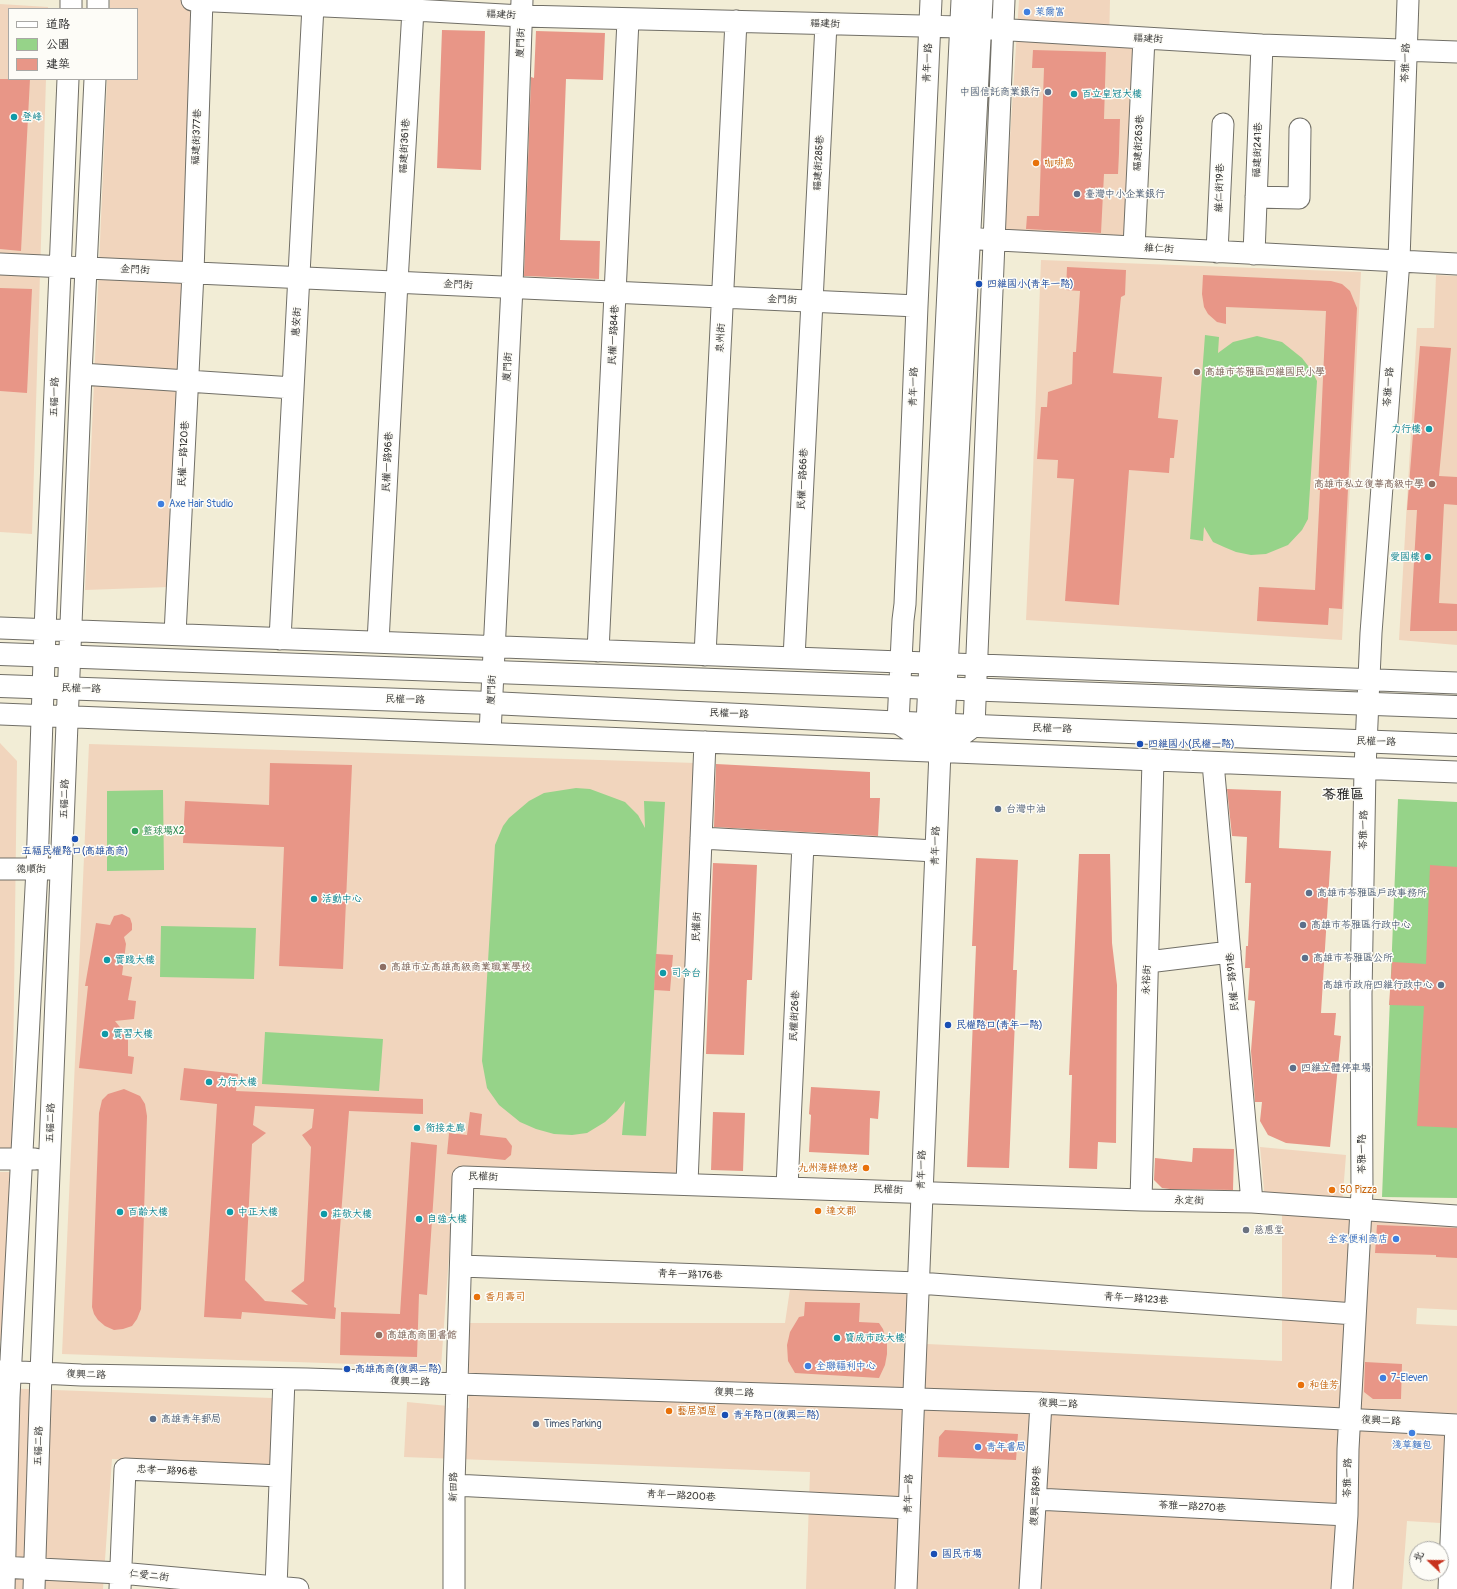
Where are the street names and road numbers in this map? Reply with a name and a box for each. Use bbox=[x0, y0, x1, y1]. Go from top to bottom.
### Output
street label: 福建街 bbox=[486, 8, 516, 22]
street label: 福建街 bbox=[810, 17, 840, 31]
street label: 廈門街 bbox=[514, 28, 528, 58]
street label: 福建街 bbox=[1133, 32, 1163, 46]
street label: 青年一路 bbox=[921, 43, 935, 83]
street label: 苓雅一路 bbox=[1399, 43, 1413, 83]
street label: 福建街377巷 bbox=[190, 109, 204, 165]
street label: 福建街263巷 bbox=[1132, 114, 1146, 172]
street label: 福建街361巷 bbox=[398, 118, 412, 174]
street label: 福建街241巷 bbox=[1251, 122, 1265, 178]
street label: 福建街285巷 bbox=[812, 135, 826, 191]
street label: 維仁街19巷 bbox=[1213, 163, 1227, 213]
street label: 維仁街 bbox=[1144, 242, 1174, 256]
street label: 金門街 bbox=[120, 263, 150, 277]
street label: 金門街 bbox=[443, 278, 473, 292]
street label: 金門街 bbox=[767, 293, 797, 307]
street label: 民權一路84巷 bbox=[606, 304, 622, 366]
street label: 惠安街 bbox=[290, 307, 304, 337]
street label: 泉州街 bbox=[714, 323, 728, 353]
street label: 廈門街 bbox=[501, 352, 515, 382]
street label: 青年一路 bbox=[907, 367, 921, 407]
street label: 苓雅一路 bbox=[1382, 367, 1396, 407]
street label: 五福一路 bbox=[48, 377, 62, 417]
street label: 民權一路120巷 bbox=[176, 421, 192, 487]
street label: 民權一路96巷 bbox=[380, 431, 396, 493]
street label: 民權一路66巷 bbox=[795, 448, 811, 510]
street label: 廈門街 bbox=[485, 675, 499, 705]
street label: 民權一路 bbox=[61, 682, 101, 696]
street label: 民權一路 bbox=[385, 693, 425, 707]
street label: 民權一路 bbox=[709, 707, 749, 721]
street label: 民權一路 bbox=[1032, 722, 1072, 736]
street label: 民權一路 bbox=[1356, 735, 1396, 749]
street label: 五福二路 bbox=[58, 779, 72, 819]
street label: 苓雅一路 bbox=[1358, 810, 1370, 850]
street label: 青年一路 bbox=[929, 826, 943, 866]
street label: 德順街 bbox=[16, 863, 46, 875]
street label: 民權街 bbox=[690, 912, 704, 942]
street label: 民權一路91巷 bbox=[1224, 952, 1242, 1012]
street label: 永裕街 bbox=[1140, 965, 1154, 995]
street label: 民權街26巷 bbox=[788, 990, 802, 1042]
street label: 五福二路 bbox=[44, 1103, 58, 1143]
street label: 苓雅一路 bbox=[1356, 1134, 1368, 1174]
street label: 青年一路 bbox=[915, 1150, 929, 1190]
street label: 民權街 bbox=[468, 1170, 498, 1184]
street label: 民權街 bbox=[873, 1183, 903, 1197]
street label: 永定街 bbox=[1174, 1195, 1204, 1207]
street label: 青年一路176巷 bbox=[657, 1268, 723, 1282]
street label: 青年一路123巷 bbox=[1103, 1291, 1169, 1307]
street label: 復興二路 bbox=[66, 1368, 106, 1382]
street label: 復興二路 bbox=[390, 1375, 430, 1389]
street label: 復興二路 bbox=[714, 1386, 754, 1400]
street label: 復興二路 bbox=[1038, 1397, 1078, 1411]
street label: 復興二路 bbox=[1361, 1414, 1401, 1428]
street label: 五福二路 bbox=[32, 1426, 46, 1466]
street label: 苓雅一路 bbox=[1342, 1458, 1354, 1498]
street label: 忠孝一路96巷 bbox=[136, 1463, 198, 1479]
street label: 復興二路89巷 bbox=[1028, 1466, 1044, 1526]
street label: 新田路 bbox=[448, 1472, 460, 1502]
street label: 青年一路 bbox=[902, 1474, 916, 1514]
street label: 青年一路200巷 bbox=[646, 1488, 716, 1504]
street label: 苓雅一路270巷 bbox=[1158, 1499, 1226, 1515]
street label: 仁愛二街 bbox=[128, 1568, 170, 1584]

